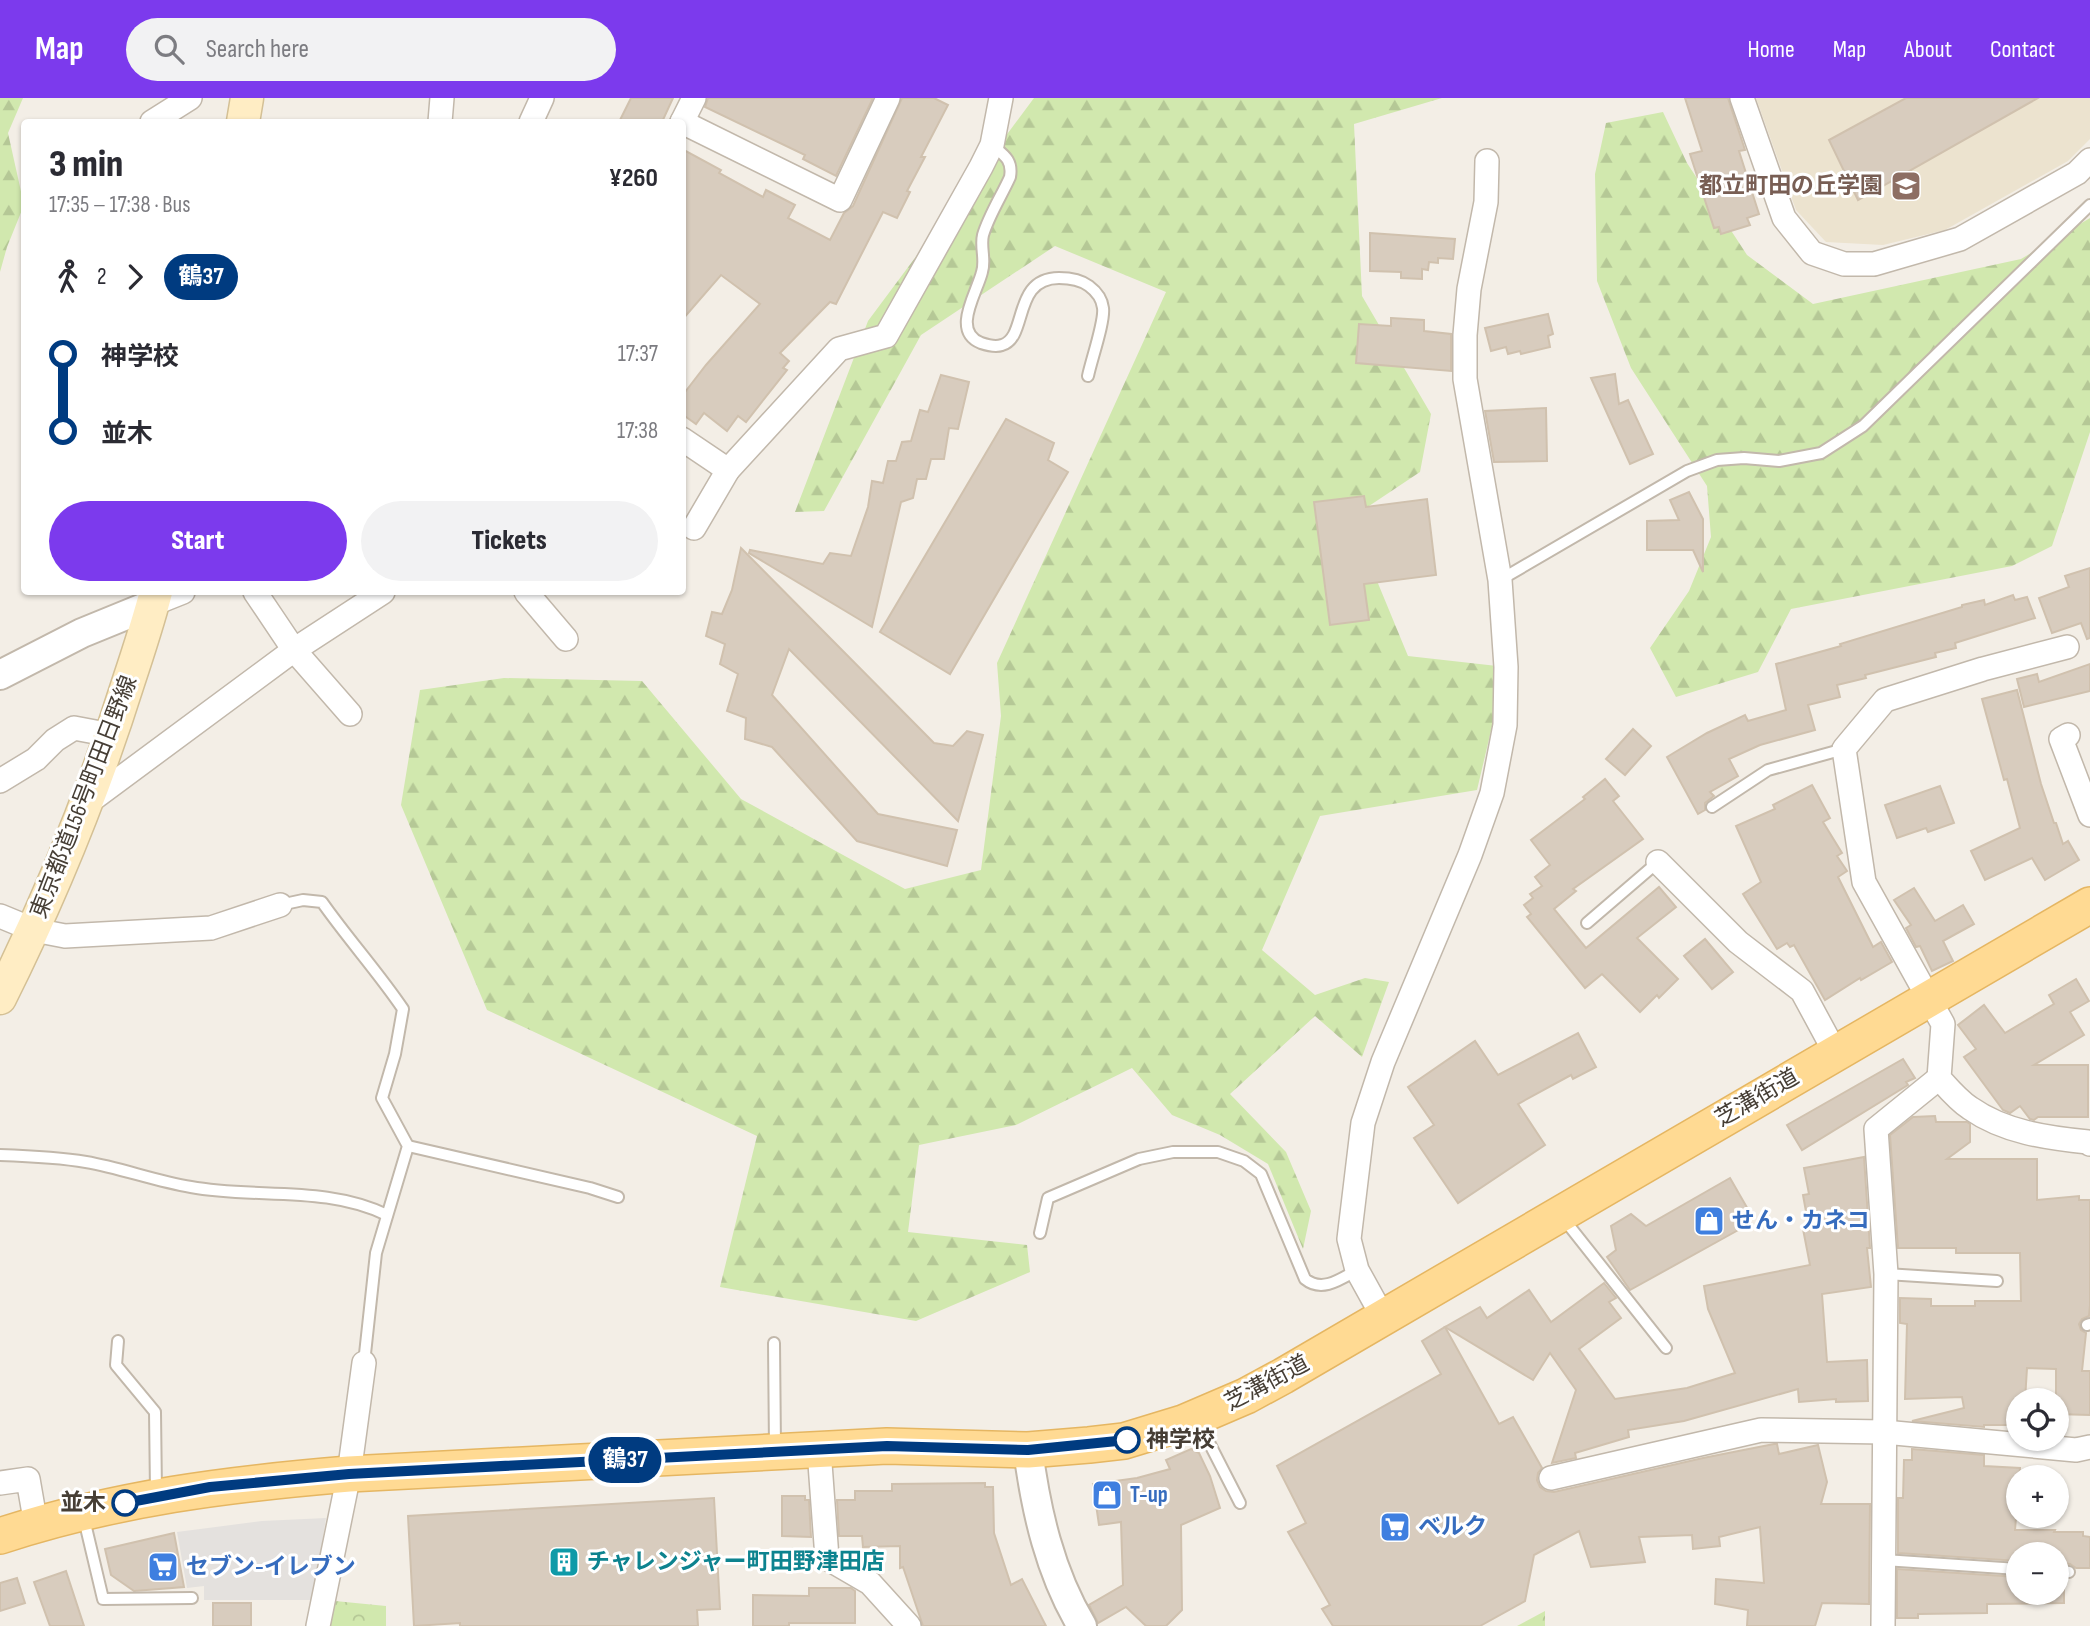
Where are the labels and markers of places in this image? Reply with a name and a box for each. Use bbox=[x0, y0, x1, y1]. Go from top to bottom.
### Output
school or university icon: 都立町田の丘学園 bbox=[1889, 169, 1923, 203]
place label: 都立町田の丘学園 bbox=[1699, 172, 1883, 200]
shop icon: せん・カネコ bbox=[1692, 1204, 1726, 1238]
place label: せん・カネコ bbox=[1732, 1207, 1870, 1235]
place label: 神学校 bbox=[1146, 1426, 1215, 1454]
marker: 神学校 bbox=[1114, 1427, 1140, 1453]
shop icon: T-up bbox=[1090, 1478, 1124, 1512]
place label: T-up bbox=[1130, 1481, 1168, 1509]
place label: 並木 bbox=[60, 1489, 106, 1517]
marker: 並木 bbox=[112, 1490, 138, 1516]
supermarket icon: ベルク bbox=[1378, 1510, 1412, 1544]
place label: ベルク bbox=[1418, 1513, 1487, 1541]
building icon: チャレンジャー町田野津田店 bbox=[547, 1545, 581, 1579]
place label: チャレンジャー町田野津田店 bbox=[587, 1548, 885, 1576]
supermarket icon: セブン-イレブン bbox=[146, 1550, 180, 1584]
place label: セブン-イレブン bbox=[186, 1553, 356, 1581]

